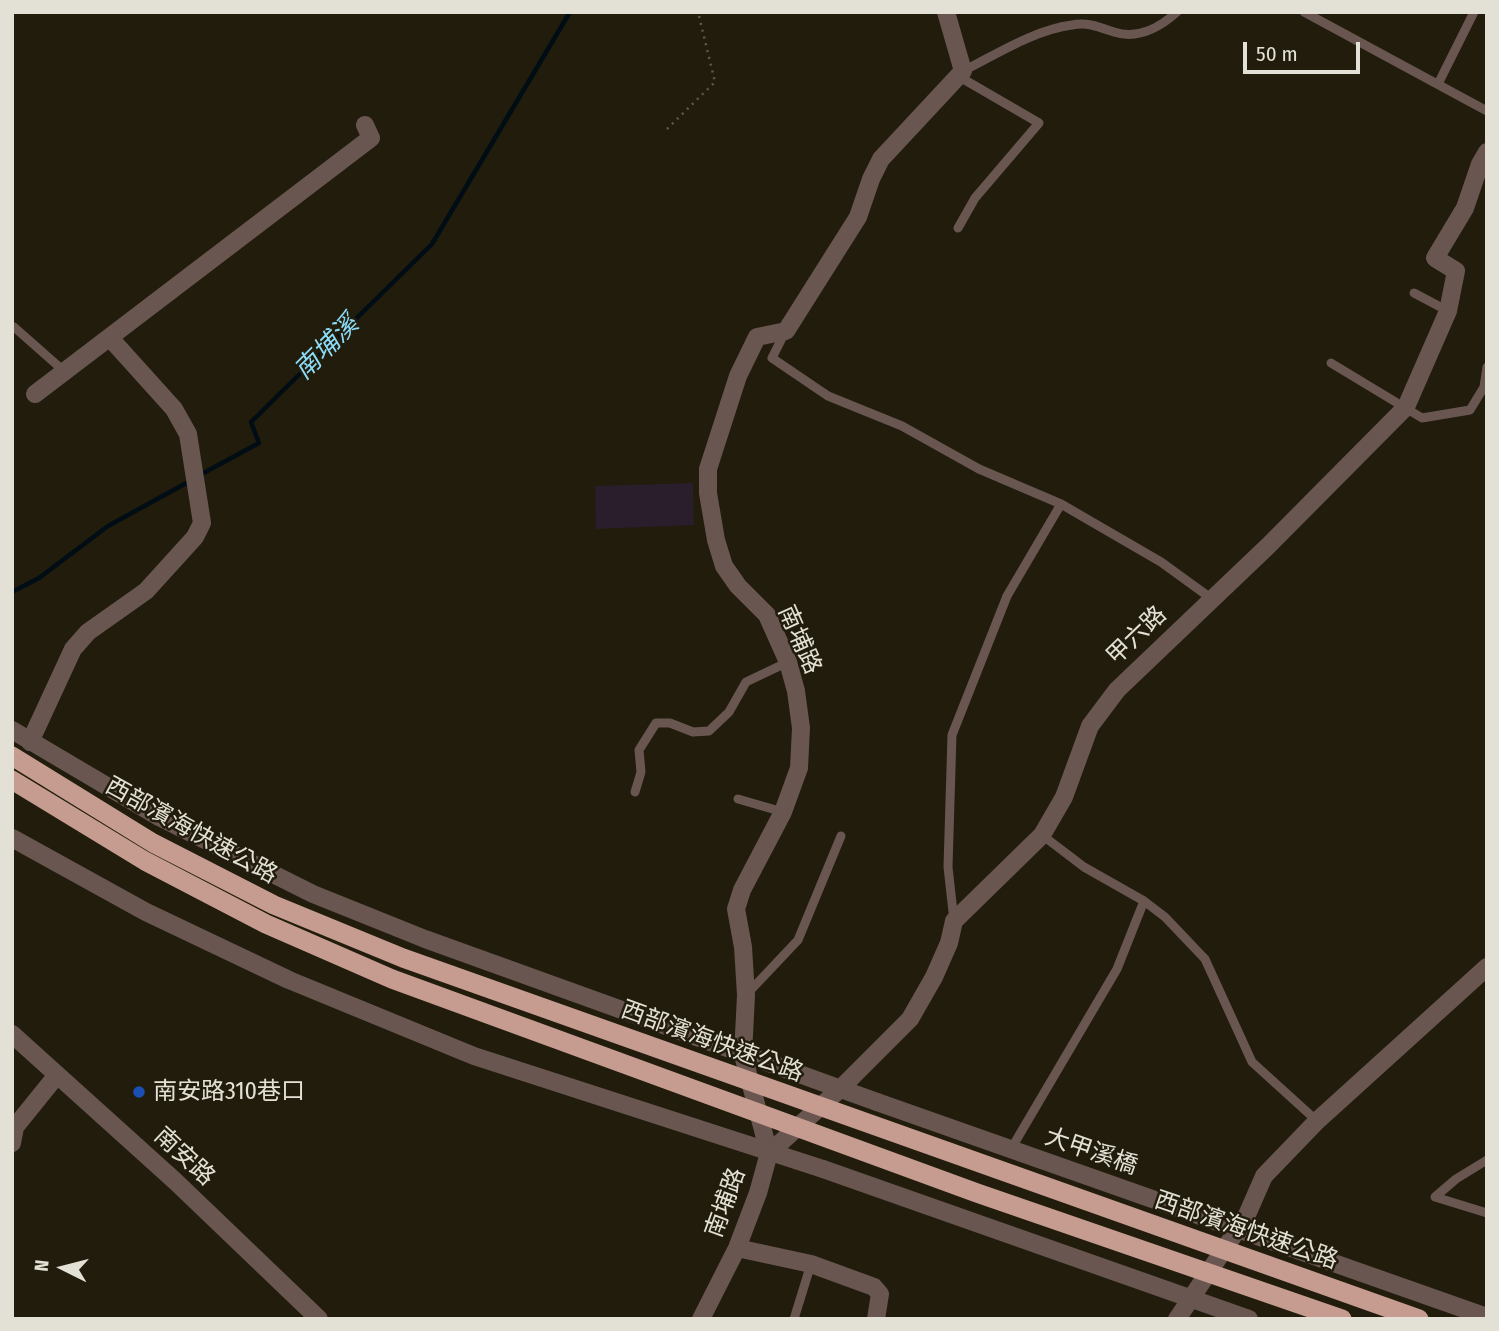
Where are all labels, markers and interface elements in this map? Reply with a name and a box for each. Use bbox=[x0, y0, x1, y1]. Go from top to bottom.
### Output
scale bar bbox=[1247, 28, 1364, 72]
text: 50 m bbox=[1256, 41, 1298, 67]
water label: 南埔溪 bbox=[288, 309, 366, 387]
street label: 南埔路 bbox=[771, 601, 827, 679]
street label: 甲六路 bbox=[1101, 601, 1173, 671]
street label: 西部濱海快速公路 bbox=[100, 772, 282, 890]
street label: 西部濱海快速公路 bbox=[617, 996, 807, 1088]
place label: 南安路310巷口 bbox=[153, 1078, 305, 1106]
marker: 南安路310巷口 bbox=[131, 1084, 147, 1100]
street label: 南安路 bbox=[148, 1122, 220, 1192]
street label: 大甲溪橋 bbox=[1041, 1123, 1141, 1181]
street label: 南埔路 bbox=[700, 1164, 752, 1242]
street label: 西部濱海快速公路 bbox=[1151, 1186, 1341, 1276]
north arrow bbox=[28, 1233, 98, 1303]
text: N bbox=[30, 1259, 54, 1273]

